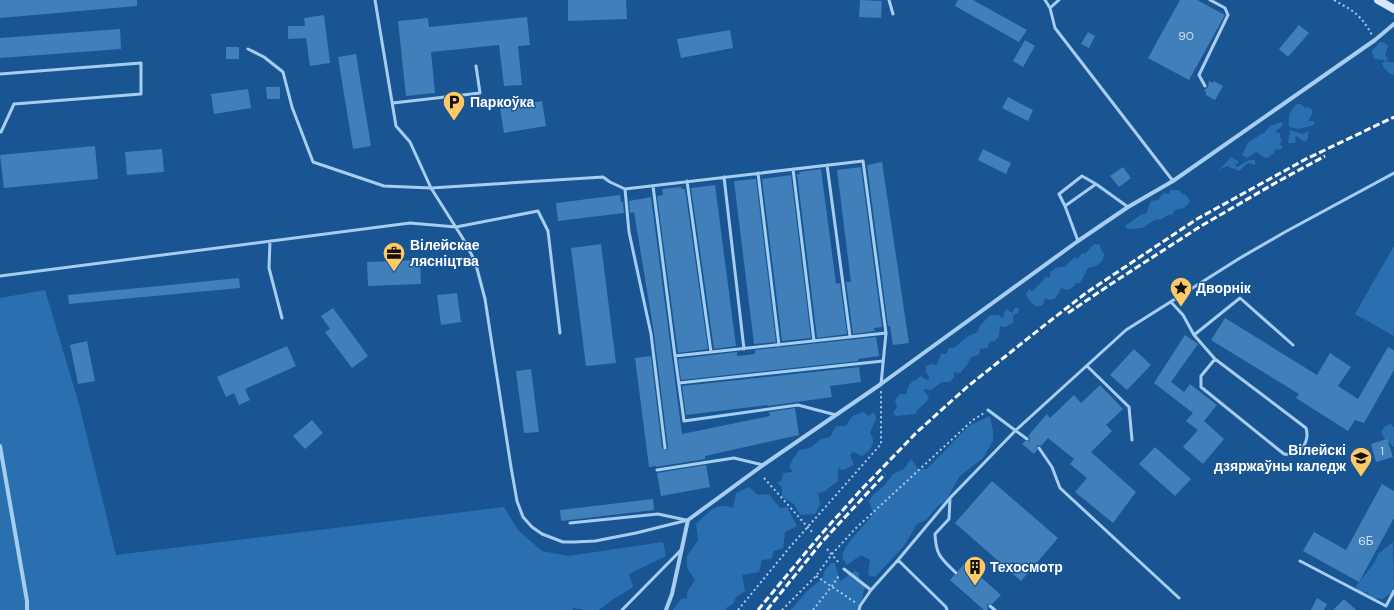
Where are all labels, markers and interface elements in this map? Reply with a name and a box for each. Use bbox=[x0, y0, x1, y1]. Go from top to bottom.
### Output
house number: 90 bbox=[1178, 28, 1194, 44]
parking icon: Паркоўка bbox=[441, 89, 467, 122]
place label: Паркоўка bbox=[470, 93, 535, 111]
place label: Вілейскае лясніцтва bbox=[410, 236, 480, 270]
office icon: Вілейскае лясніцтва bbox=[381, 240, 407, 273]
place icon: Дворнік bbox=[1168, 275, 1194, 308]
place label: Дворнік bbox=[1196, 279, 1252, 297]
place label: Вілейскі дзяржаўны каледж bbox=[1214, 441, 1347, 475]
house number: 1 bbox=[1380, 443, 1384, 459]
school or university icon: Вілейскі дзяржаўны каледж bbox=[1348, 445, 1374, 478]
house number: 6Б bbox=[1358, 533, 1374, 549]
building icon: Техосмотр bbox=[962, 554, 988, 587]
place label: Техосмотр bbox=[990, 558, 1063, 576]

